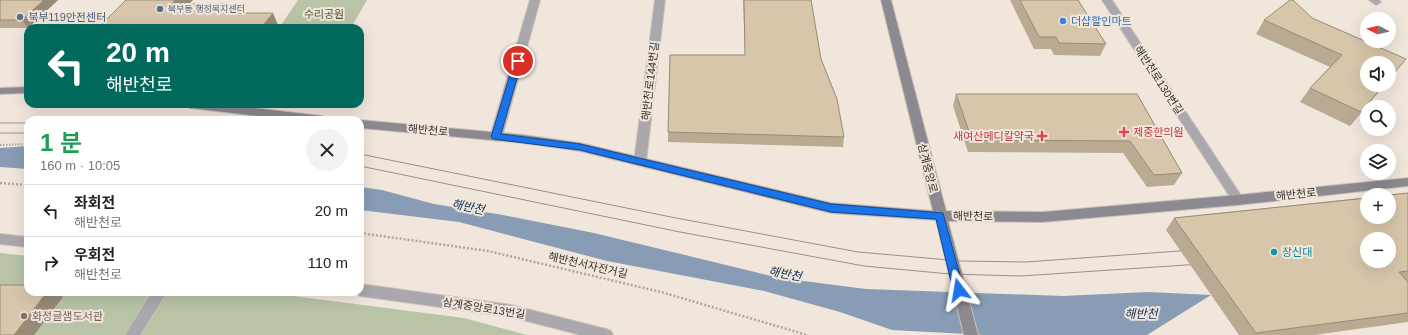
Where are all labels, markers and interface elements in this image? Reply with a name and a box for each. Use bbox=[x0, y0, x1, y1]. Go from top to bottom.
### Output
marker: 북부동 행정복지센터 bbox=[155, 4, 165, 14]
place label: 북부동 행정복지센터 bbox=[168, 4, 245, 14]
park label: 수리공원 bbox=[304, 8, 344, 20]
place label: 북부119안전센터 bbox=[28, 11, 106, 23]
marker: 북부119안전센터 bbox=[15, 12, 25, 22]
north arrow bbox=[1360, 12, 1396, 48]
map controls bbox=[1360, 12, 1396, 268]
place label: 더샵할인마트 bbox=[1071, 15, 1132, 27]
marker: 더샵할인마트 bbox=[1058, 16, 1068, 26]
text: 20 m bbox=[106, 37, 170, 68]
icon: left bbox=[40, 40, 92, 92]
street label: 해반천로144번길 bbox=[639, 41, 661, 121]
pin bbox=[501, 44, 535, 78]
street label: 해반천로130번길 bbox=[1132, 44, 1186, 116]
icon: arrive bbox=[507, 50, 529, 72]
button: sound bbox=[1360, 56, 1396, 92]
text: 해반천로 bbox=[106, 75, 172, 95]
button: search bbox=[1360, 100, 1396, 136]
street label: 해반천로 bbox=[407, 122, 449, 138]
marker: 제중한의원 bbox=[1118, 126, 1130, 138]
place label: 제중한의원 bbox=[1133, 126, 1184, 138]
text: 1 분 bbox=[40, 129, 82, 156]
button: close bbox=[306, 129, 348, 171]
place label: 새여산메디칼약국 bbox=[953, 130, 1034, 142]
marker: 새여산메디칼약국 bbox=[1037, 131, 1047, 141]
street label: 삼계중앙로 bbox=[916, 142, 940, 194]
button: layers bbox=[1360, 144, 1396, 180]
text: 160 m · 10:05 bbox=[40, 158, 120, 173]
street label: 해반천로 bbox=[1275, 186, 1317, 202]
button: + bbox=[1360, 188, 1396, 224]
text: 좌회전 bbox=[74, 194, 115, 211]
water label: 해반천 bbox=[450, 197, 488, 218]
icon: left bbox=[40, 200, 62, 222]
text: 20 m bbox=[315, 202, 348, 219]
street label: 해반천로 bbox=[953, 210, 993, 222]
text: 해반천로 bbox=[74, 215, 122, 230]
button: − bbox=[1360, 232, 1396, 268]
text: 우회전 bbox=[74, 246, 115, 263]
place label: 장신대 bbox=[1282, 246, 1312, 258]
marker: 장신대 bbox=[1269, 247, 1279, 257]
street label: 해반천서자전거길 bbox=[547, 250, 629, 280]
icon: right bbox=[40, 252, 62, 274]
text: 110 m bbox=[307, 254, 348, 271]
water label: 해반천 bbox=[767, 264, 804, 284]
text: 해반천로 bbox=[74, 267, 122, 282]
position arrow bbox=[938, 269, 980, 311]
street label: 삼계중앙로13번길 bbox=[442, 296, 526, 320]
water label: 해반천 bbox=[1124, 307, 1160, 321]
place label: 화정글샘도서관 bbox=[32, 310, 103, 322]
marker: 화정글샘도서관 bbox=[19, 311, 29, 321]

